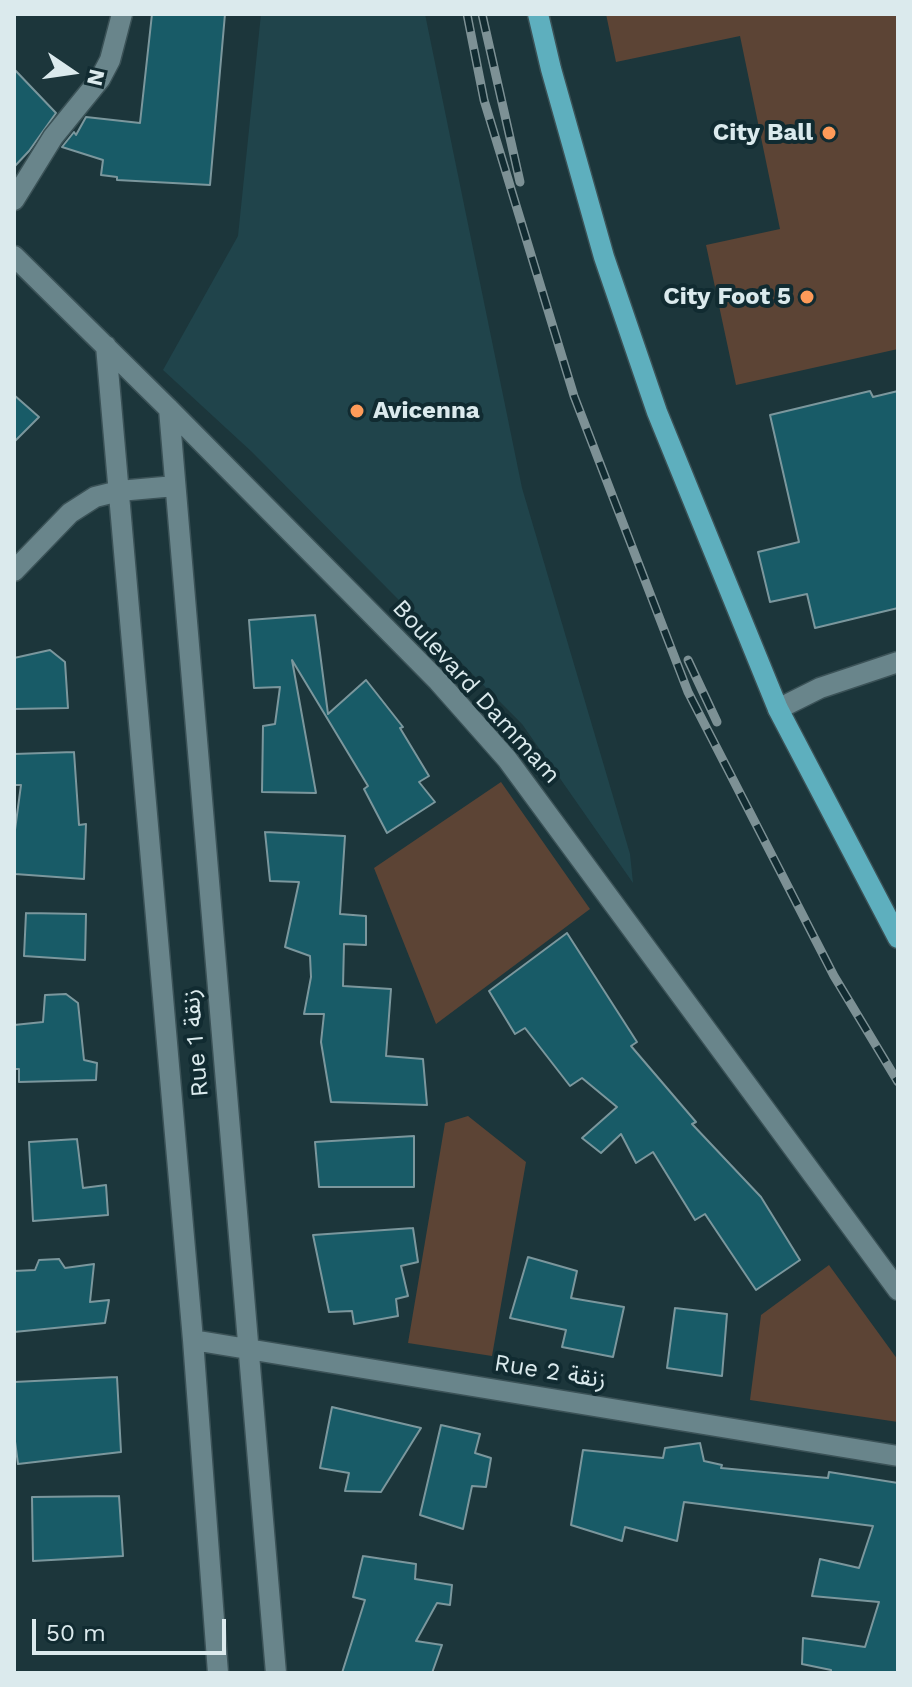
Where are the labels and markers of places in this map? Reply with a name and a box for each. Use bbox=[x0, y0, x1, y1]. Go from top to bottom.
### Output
place label: City Ball bbox=[713, 119, 813, 147]
marker: City Ball bbox=[820, 124, 838, 142]
place label: City Foot 5 bbox=[663, 283, 791, 311]
marker: City Foot 5 bbox=[798, 288, 816, 306]
place label: Avicenna bbox=[373, 397, 480, 425]
marker: Avicenna bbox=[348, 402, 366, 420]

